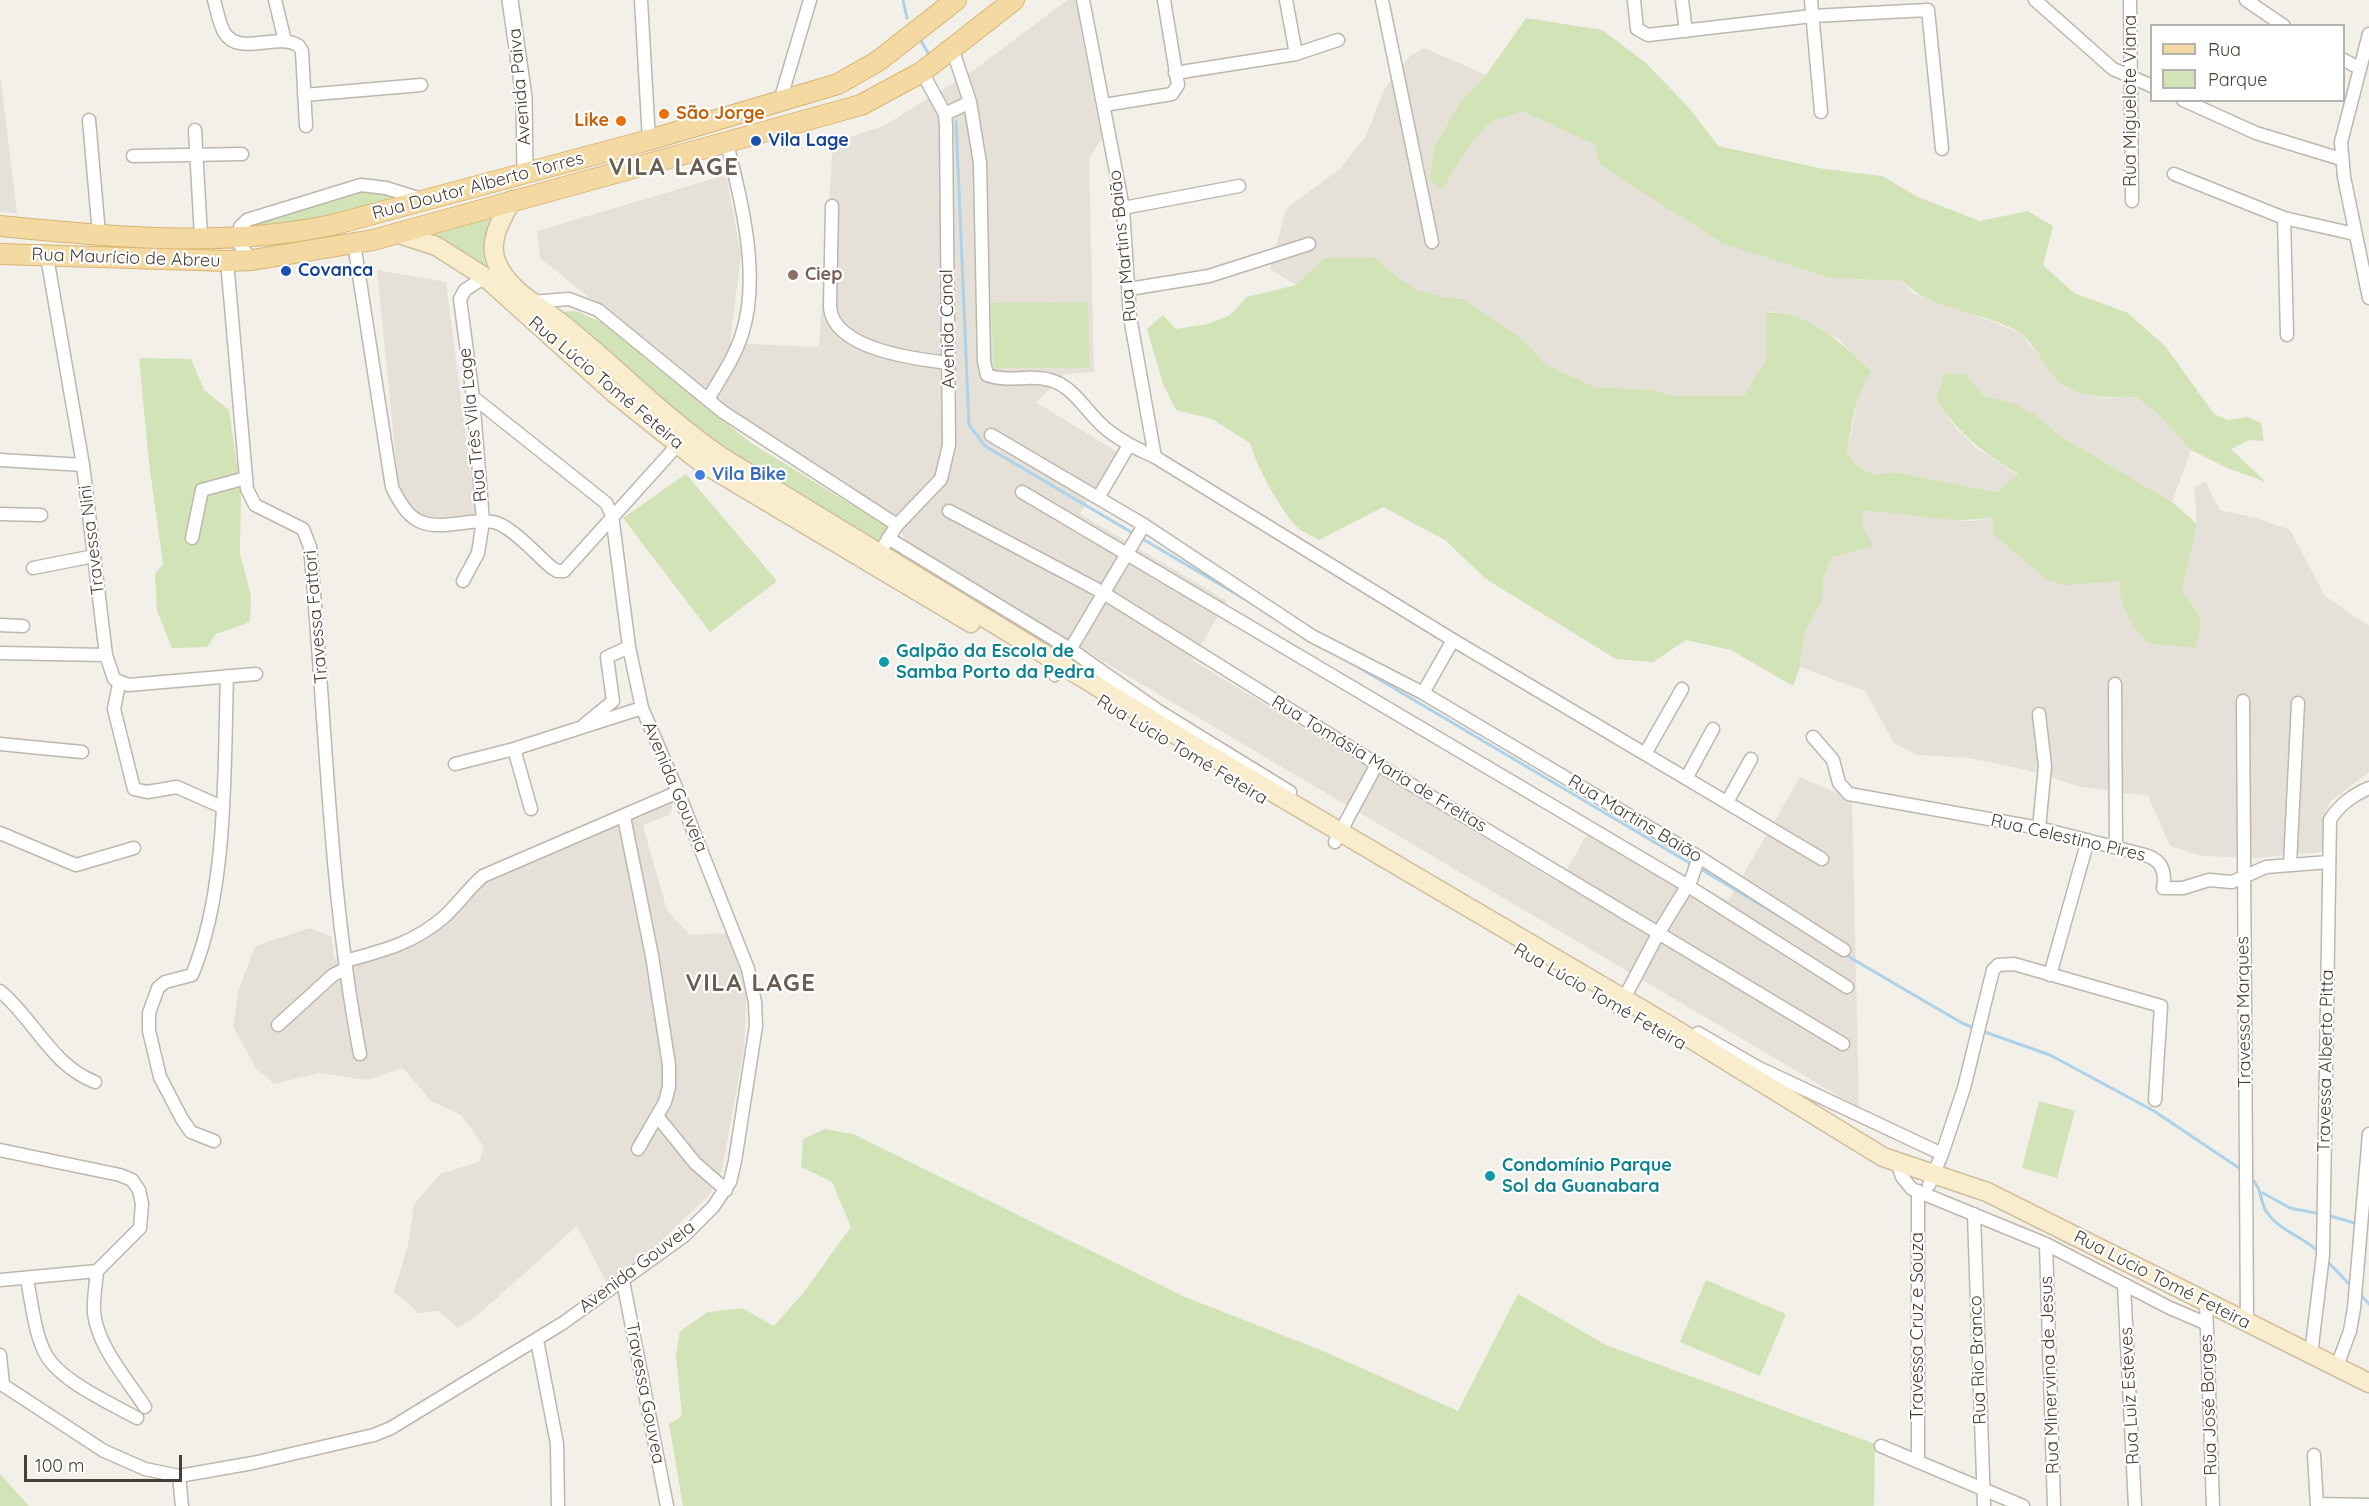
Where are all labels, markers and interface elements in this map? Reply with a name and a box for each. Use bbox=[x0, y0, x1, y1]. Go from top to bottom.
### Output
street label: Rua Miguelote Viana bbox=[2120, 15, 2142, 187]
legend bbox=[2150, 24, 2345, 102]
street label: Avenida Paiva bbox=[504, 28, 536, 146]
text: Rua bbox=[2208, 38, 2241, 61]
text: Parque bbox=[2208, 68, 2267, 91]
place label: São Jorge bbox=[676, 103, 765, 125]
marker: São Jorge bbox=[657, 107, 671, 121]
place label: Like bbox=[574, 110, 609, 132]
marker: Like bbox=[614, 114, 628, 128]
place label: Vila Lage bbox=[768, 130, 849, 152]
marker: Vila Lage bbox=[749, 134, 763, 148]
street label: Rua Doutor Alberto Torres bbox=[370, 147, 586, 225]
district label: VILA LAGE bbox=[608, 154, 740, 182]
street label: Rua Martins Baião bbox=[1104, 169, 1142, 323]
street label: Rua Maurício de Abreu bbox=[31, 244, 221, 272]
place label: Covanca bbox=[298, 260, 373, 282]
marker: Covanca bbox=[279, 264, 293, 278]
place label: Ciep bbox=[805, 264, 842, 286]
marker: Ciep bbox=[786, 268, 800, 282]
street label: Avenida Canal bbox=[936, 269, 960, 389]
street label: Rua Lúcio Tomé Feteira bbox=[524, 312, 688, 454]
street label: Rua Três Vila Lage bbox=[454, 347, 492, 503]
place label: Vila Bike bbox=[712, 464, 786, 486]
marker: Vila Bike bbox=[693, 468, 707, 482]
street label: Travessa Nini bbox=[75, 484, 109, 596]
street label: Travessa Fattori bbox=[299, 549, 333, 685]
place label: Galpão da Escola de Samba Porto da Pedra bbox=[896, 641, 1095, 684]
marker: Galpão da Escola de Samba Porto da Pedra bbox=[877, 655, 891, 669]
street label: Rua Lúcio Tomé Feteira bbox=[1093, 690, 1271, 810]
street label: Rua Tomásia Maria de Freitas bbox=[1267, 691, 1491, 837]
street label: Avenida Gouveia bbox=[638, 718, 712, 856]
street label: Rua Martins Baião bbox=[1564, 770, 1706, 868]
street label: Rua Celestino Pires bbox=[1988, 810, 2148, 866]
street label: Travessa Marques bbox=[2232, 936, 2256, 1088]
street label: Rua Lúcio Tomé Feteira bbox=[1510, 939, 1690, 1055]
street label: Travessa Alberto Pitta bbox=[2314, 969, 2338, 1153]
district label: VILA LAGE bbox=[685, 970, 817, 998]
place label: Condomínio Parque Sol da Guanabara bbox=[1502, 1155, 1672, 1198]
marker: Condomínio Parque Sol da Guanabara bbox=[1483, 1169, 1497, 1183]
street label: Avenida Gouveia bbox=[575, 1216, 699, 1318]
street label: Rua Lúcio Tomé Feteira bbox=[2070, 1226, 2254, 1334]
street label: Travessa Cruz e Souza bbox=[1907, 1232, 1929, 1420]
street label: Rua Minervina de Jesus bbox=[2036, 1276, 2064, 1474]
street label: Rua Rio Branco bbox=[1965, 1295, 1991, 1425]
street label: Travessa Gouvea bbox=[621, 1320, 669, 1466]
street label: Rua Luiz Esteves bbox=[2116, 1327, 2144, 1465]
street label: Rua José Borges bbox=[2196, 1334, 2222, 1476]
scale bar bbox=[27, 1443, 184, 1481]
text: 100 m bbox=[35, 1454, 84, 1477]

